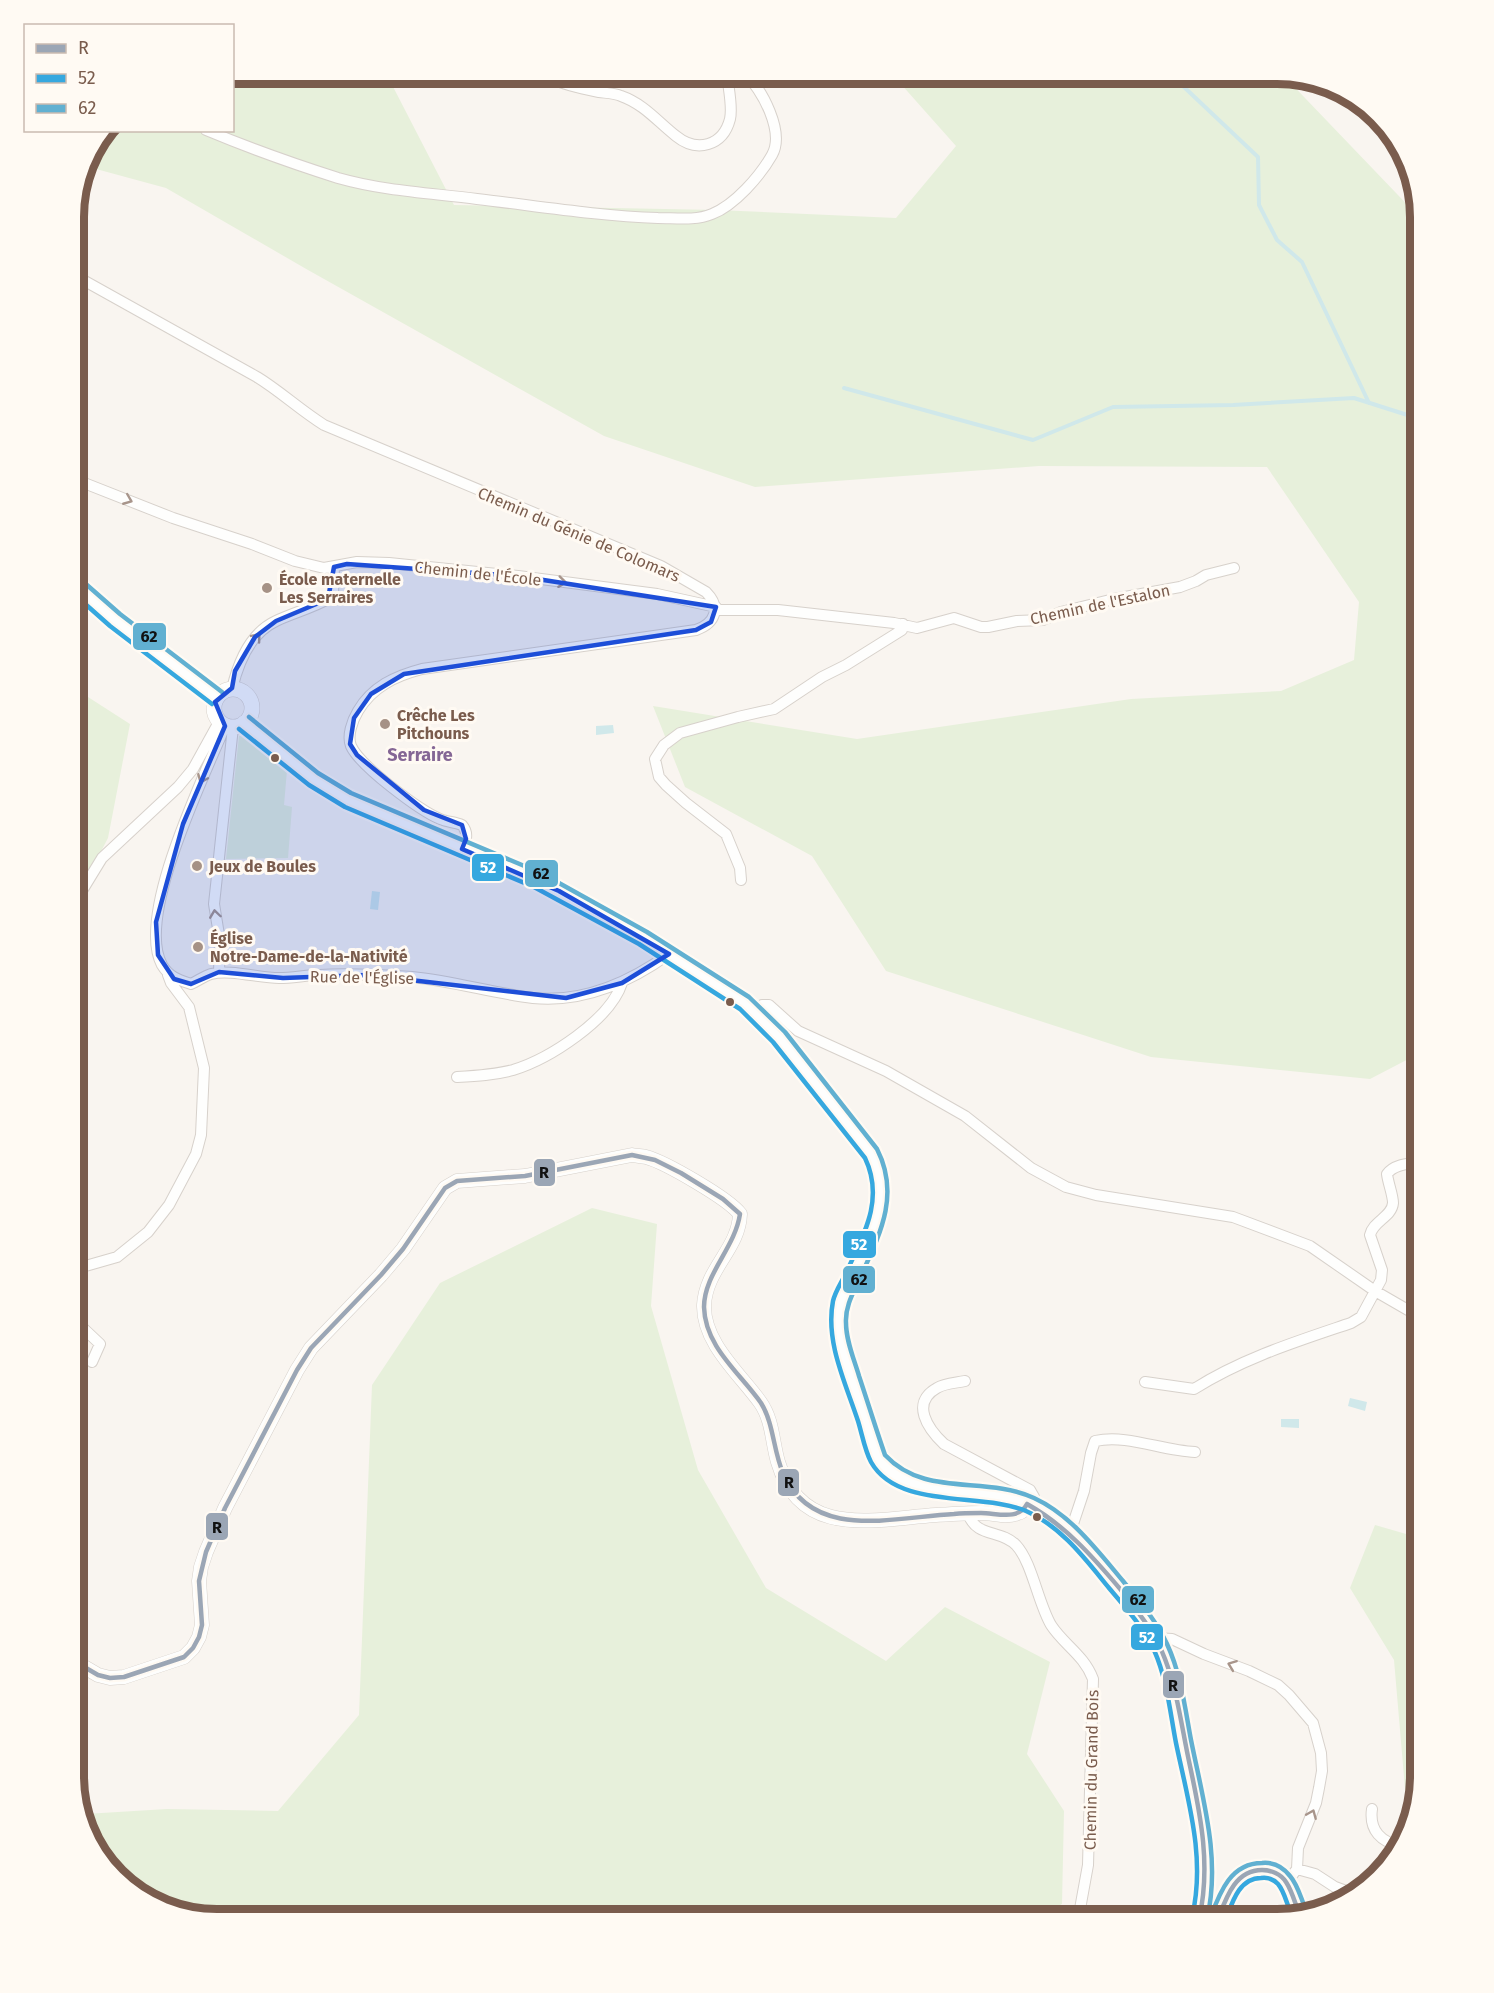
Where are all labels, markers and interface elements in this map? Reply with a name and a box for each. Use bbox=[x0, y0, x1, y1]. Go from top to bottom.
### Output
legend bbox=[24, 24, 234, 132]
text: R bbox=[78, 37, 89, 59]
text: 52 bbox=[78, 67, 96, 89]
text: 62 bbox=[78, 97, 96, 119]
street label: Chemin du Génie de Colomars bbox=[475, 483, 683, 586]
one-way arrow bbox=[122, 493, 133, 505]
street label: Chemin de l'École bbox=[414, 556, 542, 590]
place label: École maternelle Les Serraires bbox=[279, 569, 401, 607]
one-way arrow bbox=[557, 575, 566, 588]
street label: Chemin de l'Estalon bbox=[1028, 580, 1172, 629]
marker: École maternelle Les Serraires bbox=[260, 581, 274, 595]
line badge: 62 bbox=[132, 622, 167, 651]
text: 62 bbox=[140, 627, 158, 646]
one-way arrow bbox=[249, 633, 260, 644]
place label: Crêche Les Pitchouns bbox=[397, 706, 475, 743]
marker: Crêche Les Pitchouns bbox=[378, 717, 392, 731]
district label: Serraire bbox=[387, 744, 453, 766]
unlabelled marker bbox=[269, 752, 281, 764]
one-way arrow bbox=[197, 773, 209, 784]
line badge: 52 bbox=[471, 853, 505, 882]
place label: Jeux de Boules bbox=[208, 857, 316, 876]
text: 52 bbox=[480, 858, 496, 877]
marker: Jeux de Boules bbox=[190, 859, 204, 873]
line badge: 62 bbox=[524, 859, 559, 888]
text: 62 bbox=[532, 864, 550, 883]
one-way arrow bbox=[210, 909, 222, 919]
place label: Église Notre-Dame-de-la-Nativité bbox=[210, 928, 408, 966]
marker: Église Notre-Dame-de-la-Nativité bbox=[191, 940, 205, 954]
street label: Rue de l'Église bbox=[310, 966, 414, 988]
unlabelled marker bbox=[724, 996, 736, 1008]
line badge: R bbox=[533, 1158, 556, 1187]
text: R bbox=[539, 1163, 549, 1182]
line badge: 52 bbox=[842, 1230, 877, 1259]
text: 52 bbox=[851, 1235, 867, 1254]
line badge: 62 bbox=[842, 1265, 876, 1294]
text: 62 bbox=[850, 1270, 868, 1289]
line badge: R bbox=[777, 1468, 800, 1497]
text: R bbox=[784, 1473, 794, 1492]
unlabelled marker bbox=[1031, 1511, 1043, 1523]
line badge: R bbox=[205, 1512, 229, 1541]
text: R bbox=[212, 1518, 222, 1537]
line badge: 62 bbox=[1121, 1585, 1155, 1614]
text: 62 bbox=[1129, 1590, 1147, 1609]
line badge: 52 bbox=[1130, 1623, 1164, 1651]
text: 52 bbox=[1139, 1628, 1155, 1647]
one-way arrow bbox=[1228, 1659, 1238, 1672]
line badge: R bbox=[1162, 1670, 1185, 1699]
text: R bbox=[1168, 1676, 1178, 1695]
street label: Chemin du Grand Bois bbox=[1081, 1690, 1102, 1850]
one-way arrow bbox=[1305, 1809, 1317, 1820]

